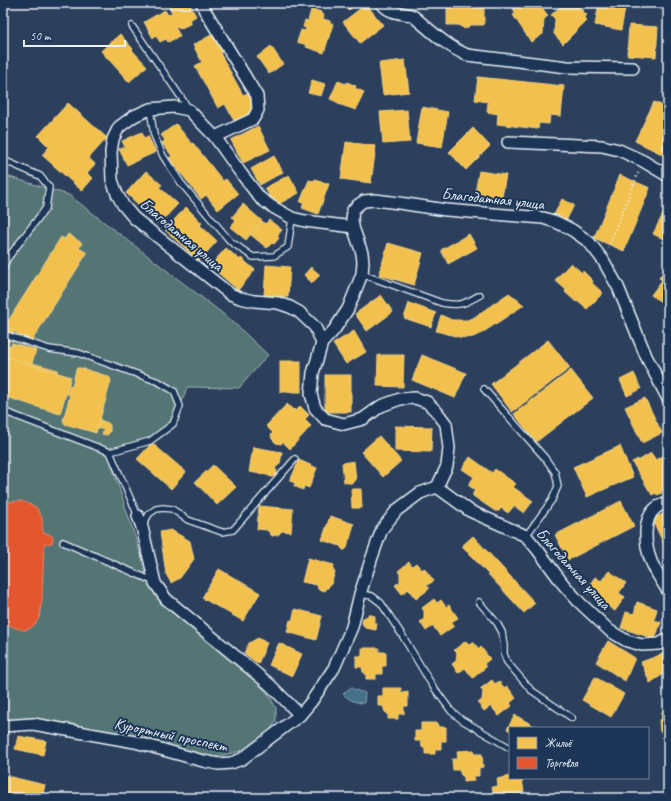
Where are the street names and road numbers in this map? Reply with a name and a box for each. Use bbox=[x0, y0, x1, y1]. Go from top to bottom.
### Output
street label: Благодатная улица bbox=[441, 184, 547, 214]
street label: Благодатная улица bbox=[136, 194, 228, 276]
street label: Благодатная улица bbox=[531, 524, 616, 615]
street label: Курортный проспект bbox=[113, 713, 230, 757]

